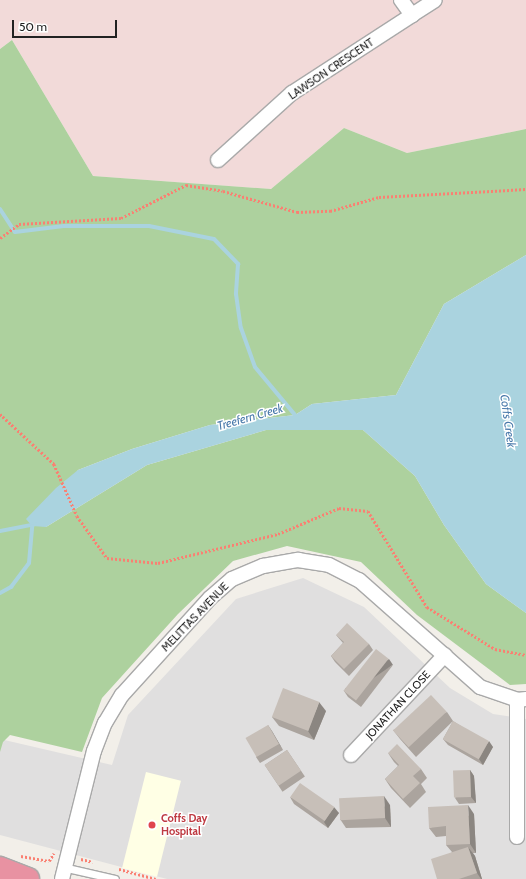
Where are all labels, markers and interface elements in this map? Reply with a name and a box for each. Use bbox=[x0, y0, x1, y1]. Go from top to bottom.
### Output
scale bar bbox=[14, 12, 119, 38]
text: 50 m bbox=[19, 19, 47, 34]
street label: LAWSON CRESCENT bbox=[286, 36, 376, 102]
water label: Coffs Creek bbox=[497, 393, 519, 449]
water label: Treefern Creek bbox=[215, 401, 285, 433]
street label: MELITTAS AVENUE bbox=[159, 580, 231, 654]
street label: JONATHAN CLOSE bbox=[363, 668, 433, 742]
place label: Coffs Day Hospital bbox=[161, 812, 207, 838]
marker: Coffs Day Hospital bbox=[146, 819, 158, 831]

